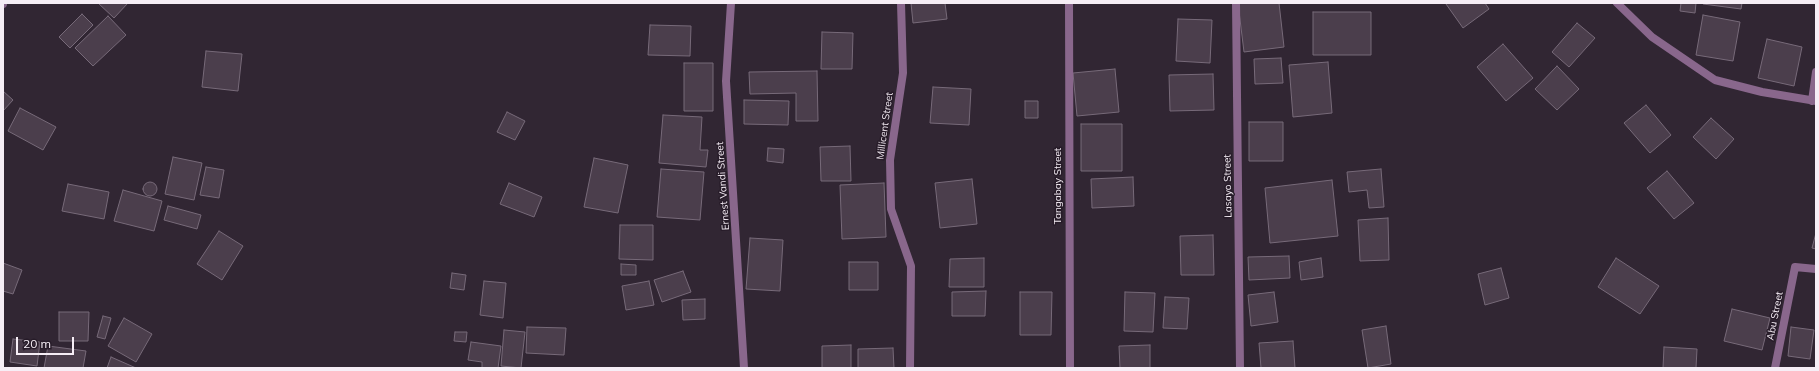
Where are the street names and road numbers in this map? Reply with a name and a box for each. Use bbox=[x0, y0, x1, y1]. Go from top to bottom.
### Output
street label: Millicent Street bbox=[874, 91, 896, 161]
street label: Ernest Vandi Street bbox=[714, 141, 732, 231]
street label: Tangabay Street bbox=[1052, 148, 1064, 224]
street label: Lasayo Street bbox=[1221, 154, 1235, 218]
street label: Abu Street bbox=[1764, 291, 1786, 341]

